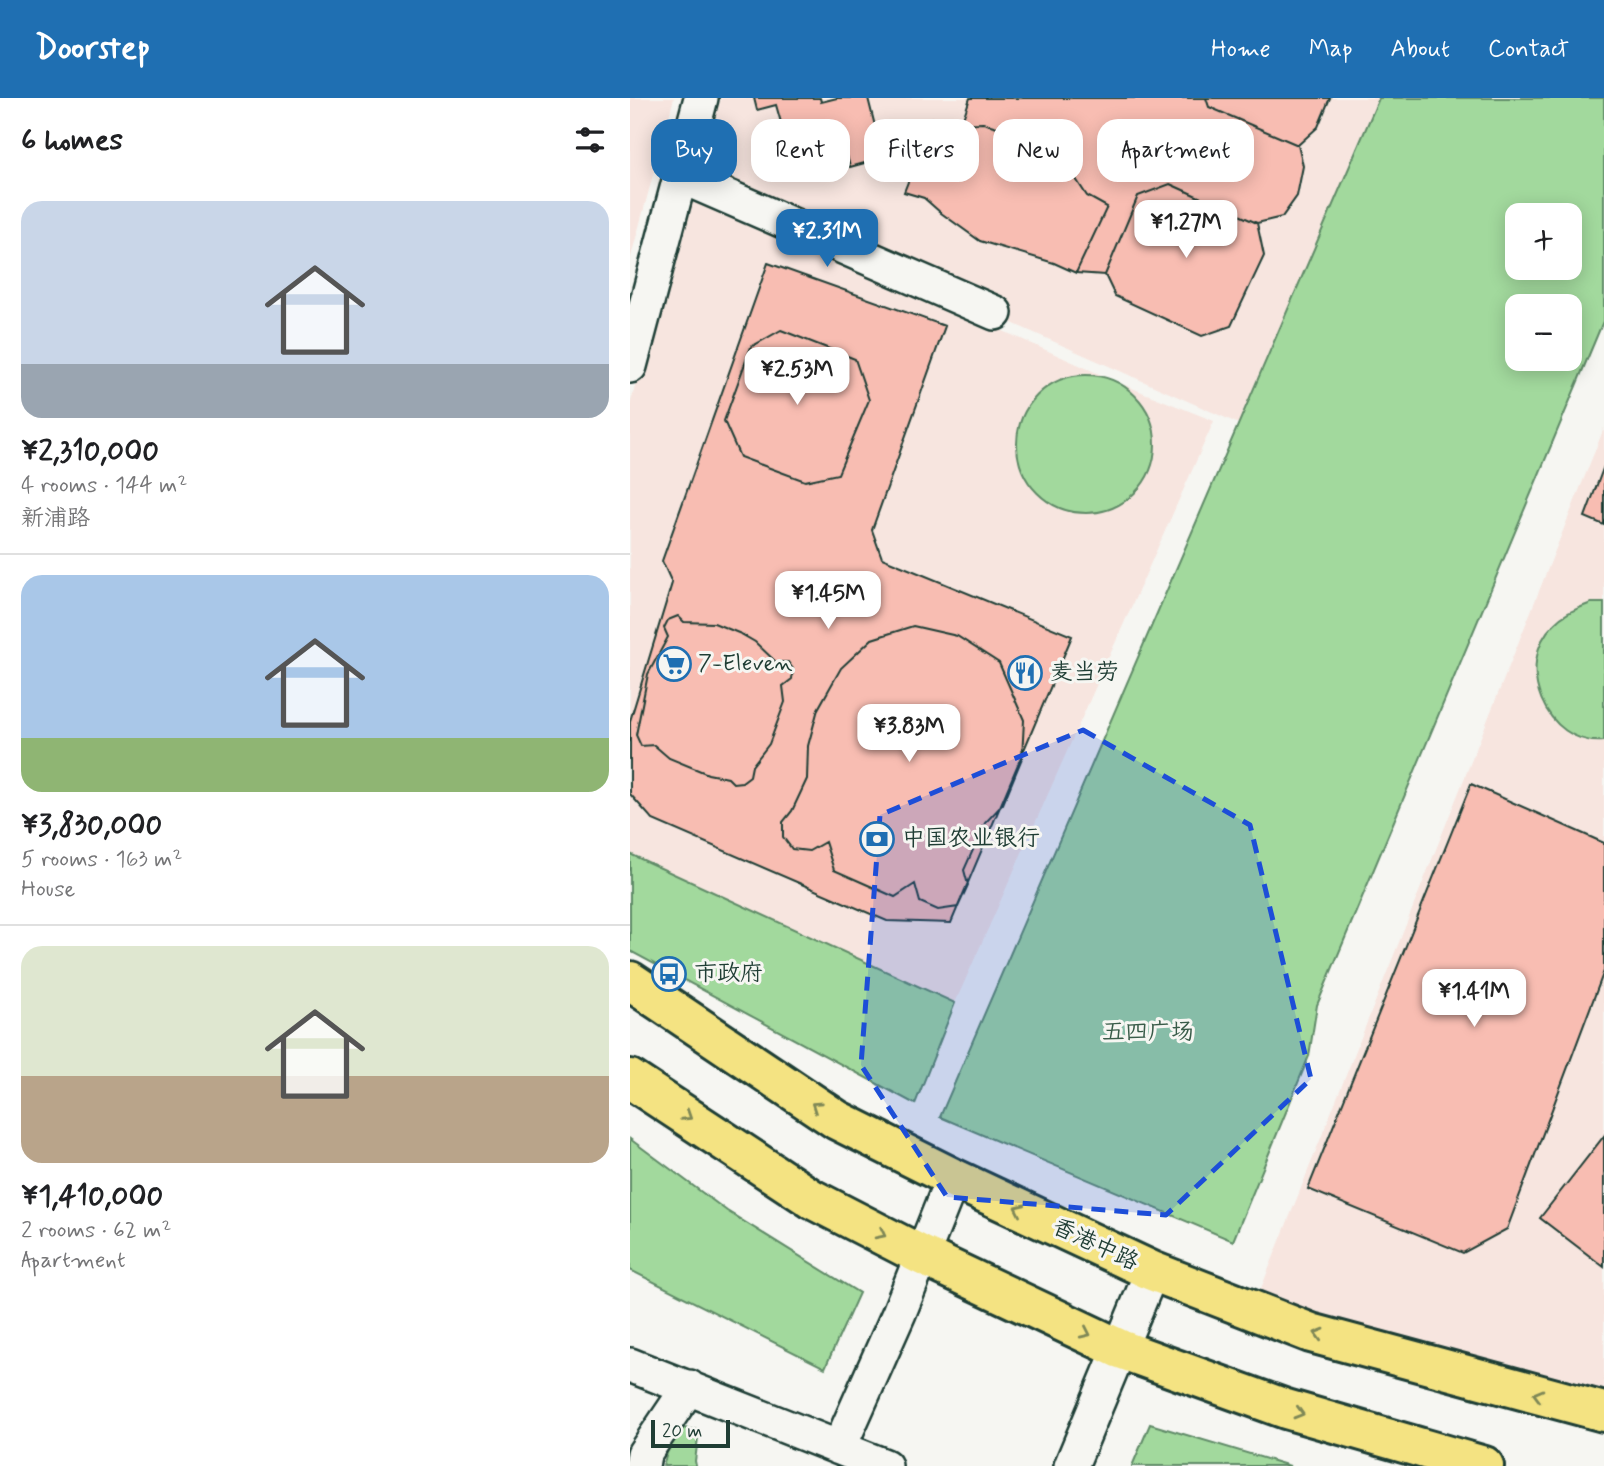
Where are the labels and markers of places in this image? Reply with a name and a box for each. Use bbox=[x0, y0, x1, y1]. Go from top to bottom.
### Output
pin: ¥1.27M bbox=[1129, 200, 1243, 260]
pin: ¥2.31M bbox=[770, 209, 884, 269]
pin: ¥2.53M bbox=[740, 348, 854, 407]
pin: ¥1.45M bbox=[771, 572, 885, 631]
supermarket icon: 7-Eleven bbox=[655, 645, 693, 683]
place label: 7-Eleven bbox=[698, 649, 793, 679]
restaurant icon: 麦当劳 bbox=[1006, 654, 1044, 692]
place label: 麦当劳 bbox=[1050, 658, 1119, 688]
pin: ¥3.83M bbox=[852, 704, 966, 764]
bank icon: 中国农业银行 bbox=[858, 820, 896, 858]
place label: 中国农业银行 bbox=[902, 824, 1040, 854]
bus stop icon: 市政府 bbox=[650, 955, 688, 993]
place label: 市政府 bbox=[694, 959, 763, 989]
pin: ¥1.41M bbox=[1417, 970, 1531, 1029]

